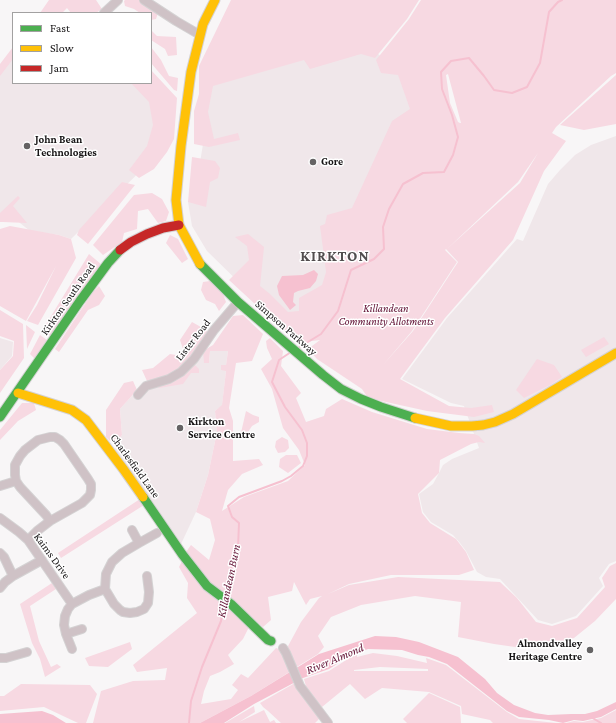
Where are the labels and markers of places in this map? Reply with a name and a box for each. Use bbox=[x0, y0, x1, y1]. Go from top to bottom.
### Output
place label: John Bean Technologies bbox=[35, 133, 97, 159]
marker: John Bean Technologies bbox=[22, 141, 32, 151]
place label: Gore bbox=[321, 155, 343, 169]
marker: Gore bbox=[308, 157, 318, 167]
place label: Kirkton Service Centre bbox=[188, 415, 255, 441]
marker: Kirkton Service Centre bbox=[175, 423, 185, 433]
place label: Almondvalley Heritage Centre bbox=[509, 637, 582, 663]
marker: Almondvalley Heritage Centre bbox=[585, 645, 595, 655]

